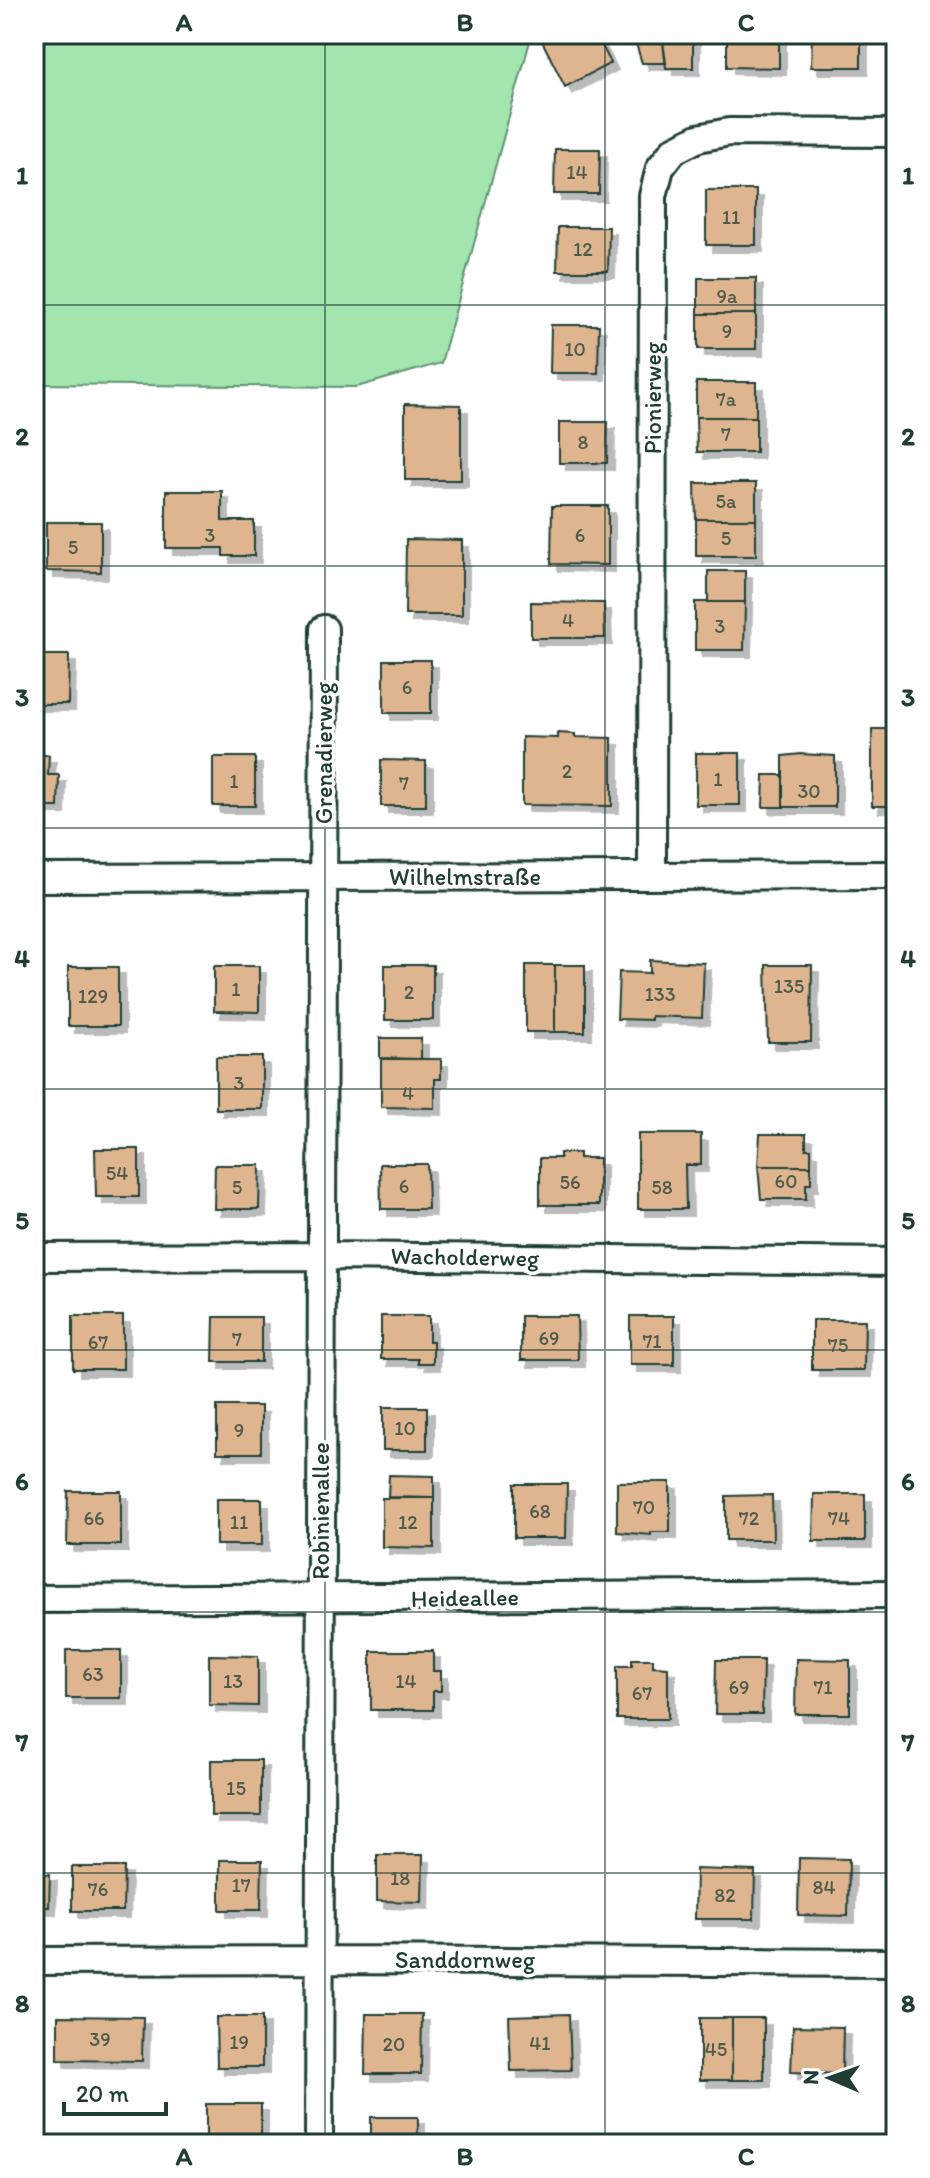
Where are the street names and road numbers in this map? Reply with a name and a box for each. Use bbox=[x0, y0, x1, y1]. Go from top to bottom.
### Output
street label: Pionierweg bbox=[638, 341, 667, 454]
street label: Grenadierweg bbox=[309, 681, 338, 824]
street label: Wilhelmstraße bbox=[389, 862, 541, 891]
street label: Wacholderweg bbox=[390, 1241, 540, 1272]
street label: Robinienallee bbox=[306, 1442, 335, 1580]
street label: Heideallee bbox=[411, 1582, 519, 1613]
street label: Sanddornweg bbox=[395, 1945, 536, 1974]

